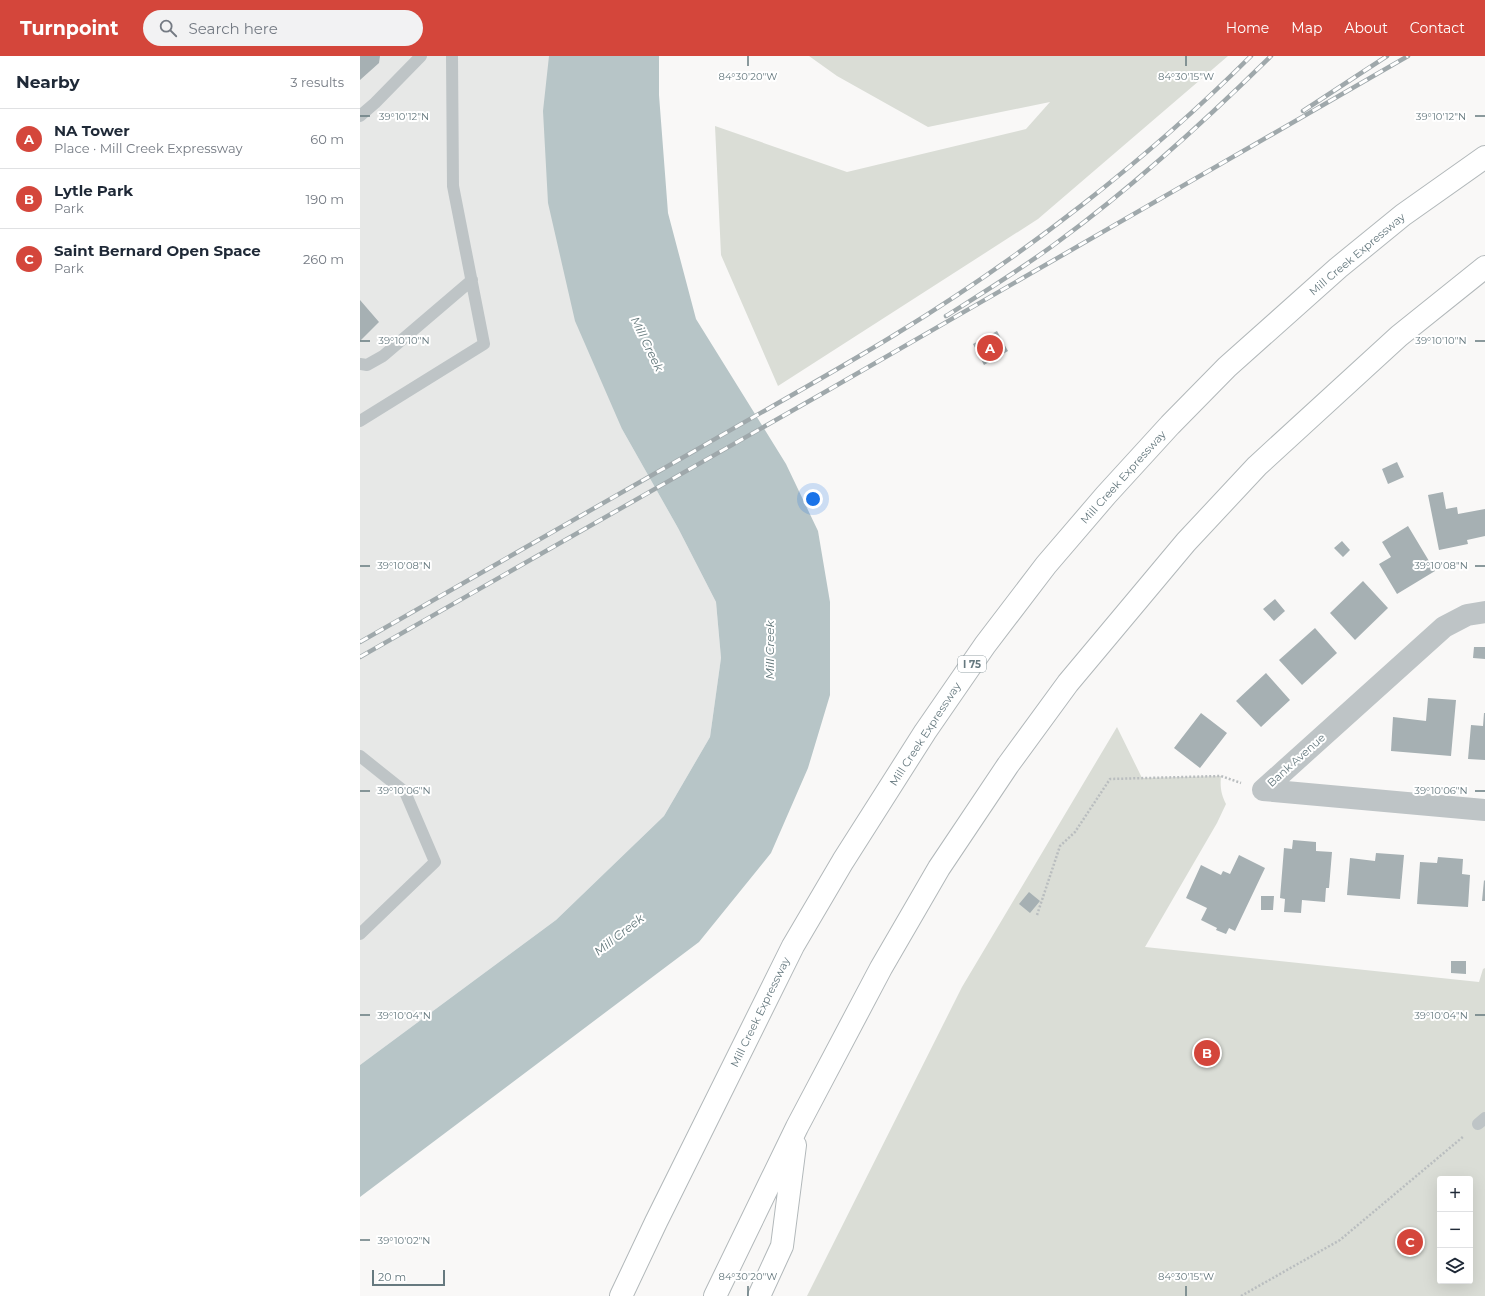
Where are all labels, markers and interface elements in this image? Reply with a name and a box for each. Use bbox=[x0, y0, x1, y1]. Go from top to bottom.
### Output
search box bbox=[143, 10, 423, 46]
text: Turnpoint bbox=[20, 17, 119, 40]
icon: search bbox=[157, 17, 179, 39]
text: Search here bbox=[189, 19, 278, 38]
text: Home bbox=[1226, 19, 1269, 37]
text: Map bbox=[1291, 19, 1322, 37]
text: About bbox=[1344, 19, 1388, 37]
text: Contact bbox=[1410, 19, 1465, 37]
text: 84°30'20"W bbox=[719, 70, 777, 83]
text: 84°30'15"W bbox=[1158, 70, 1214, 83]
text: Nearby bbox=[16, 72, 80, 92]
text: 3 results bbox=[290, 74, 344, 90]
text: 39°10'12"N bbox=[379, 110, 429, 123]
text: 39°10'12"N bbox=[1416, 110, 1466, 123]
text: NA Tower bbox=[54, 121, 130, 140]
text: A bbox=[24, 131, 34, 147]
text: 60 m bbox=[310, 131, 344, 147]
text: Place · Mill Creek Expressway bbox=[54, 140, 242, 156]
text: Lytle Park bbox=[54, 181, 133, 200]
text: B bbox=[24, 191, 34, 207]
text: 190 m bbox=[306, 191, 344, 207]
text: Park bbox=[54, 200, 84, 216]
street label: Mill Creek Expressway bbox=[1306, 210, 1408, 298]
text: Saint Bernard Open Space bbox=[54, 241, 261, 260]
text: C bbox=[24, 251, 34, 267]
text: 260 m bbox=[303, 251, 344, 267]
text: Park bbox=[54, 260, 84, 276]
water label: Mill Creek bbox=[628, 314, 668, 374]
pin: A bbox=[977, 333, 1003, 363]
text: 39°10'10"N bbox=[378, 334, 430, 347]
text: 39°10'10"N bbox=[1415, 334, 1467, 347]
street label: Mill Creek Expressway bbox=[1077, 427, 1169, 527]
your location bbox=[803, 489, 823, 509]
text: 39°10'08"N bbox=[377, 559, 431, 572]
text: 39°10'08"N bbox=[1414, 559, 1468, 572]
water label: Mill Creek bbox=[762, 620, 777, 680]
road number: I 75 bbox=[958, 656, 986, 672]
street label: Mill Creek Expressway bbox=[886, 679, 964, 788]
street label: Bank Avenue bbox=[1264, 730, 1328, 790]
text: 39°10'06"N bbox=[377, 784, 431, 797]
text: 39°10'06"N bbox=[1414, 784, 1468, 797]
water label: Mill Creek bbox=[591, 910, 647, 959]
street label: Mill Creek Expressway bbox=[727, 955, 793, 1069]
text: 39°10'04"N bbox=[377, 1009, 431, 1022]
text: 39°10'04"N bbox=[1414, 1009, 1468, 1022]
pin: B bbox=[1194, 1038, 1220, 1068]
map controls bbox=[1437, 1176, 1473, 1284]
button: + bbox=[1437, 1176, 1473, 1212]
button: − bbox=[1437, 1212, 1473, 1248]
pin: C bbox=[1397, 1227, 1423, 1257]
text: 39°10'02"N bbox=[378, 1234, 430, 1247]
button: layers bbox=[1437, 1248, 1473, 1284]
scale bar bbox=[372, 1268, 445, 1287]
text: 20 m bbox=[378, 1270, 406, 1284]
text: 84°30'20"W bbox=[719, 1270, 777, 1283]
text: 84°30'15"W bbox=[1158, 1270, 1214, 1283]

